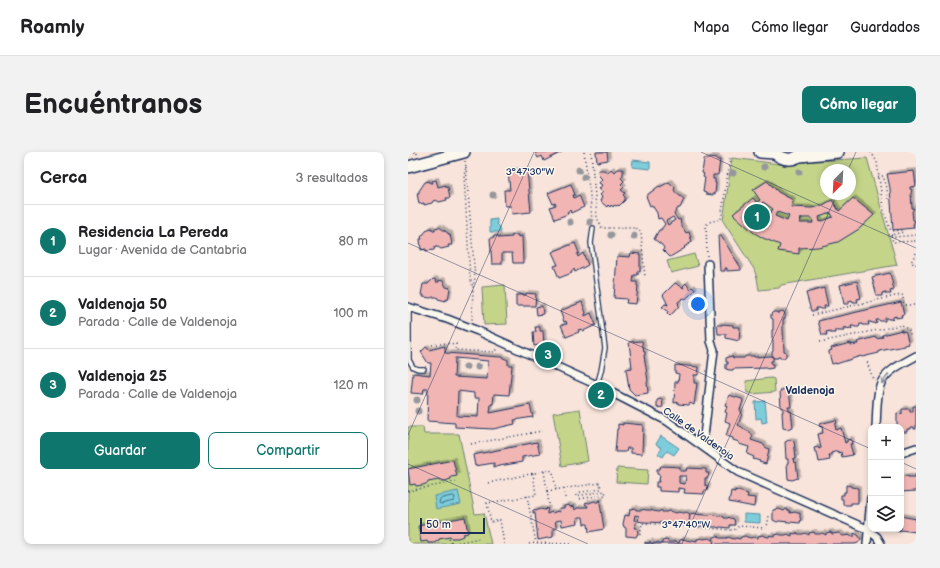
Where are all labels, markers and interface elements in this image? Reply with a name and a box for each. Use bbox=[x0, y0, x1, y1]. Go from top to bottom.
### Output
text: Roamly bbox=[20, 16, 84, 39]
text: Mapa bbox=[693, 19, 729, 36]
text: Cómo llegar bbox=[751, 19, 828, 36]
text: Guardados bbox=[850, 19, 920, 36]
button: Cómo llegar bbox=[802, 86, 916, 123]
text: Encuéntranos bbox=[24, 88, 202, 121]
north arrow bbox=[820, 164, 856, 200]
text: 3°47'30"W bbox=[506, 166, 554, 178]
text: Cerca bbox=[40, 168, 87, 188]
text: 3 resultados bbox=[296, 170, 368, 186]
pin: 1 bbox=[744, 202, 770, 232]
text: Residencia La Pereda bbox=[78, 223, 228, 242]
text: 1 bbox=[50, 233, 56, 249]
text: 80 m bbox=[339, 233, 368, 249]
text: Lugar · Avenida de Cantabria bbox=[78, 242, 247, 258]
your location bbox=[688, 294, 708, 314]
text: Valdenoja 50 bbox=[78, 295, 167, 314]
text: 2 bbox=[49, 305, 57, 321]
text: 100 m bbox=[333, 305, 368, 321]
text: Parada · Calle de Valdenoja bbox=[78, 314, 237, 330]
pin: 3 bbox=[535, 340, 561, 370]
text: Valdenoja 25 bbox=[78, 367, 167, 386]
one-way arrow bbox=[881, 373, 889, 384]
text: 3 bbox=[49, 377, 57, 393]
text: 120 m bbox=[333, 377, 368, 393]
pin: 2 bbox=[588, 380, 614, 410]
district label: Valdenoja bbox=[785, 384, 835, 397]
text: Parada · Calle de Valdenoja bbox=[78, 386, 237, 402]
street label: Calle de Valdenoja bbox=[661, 405, 737, 463]
map controls bbox=[868, 424, 904, 532]
button: + bbox=[868, 424, 904, 460]
button: Guardar bbox=[40, 432, 200, 469]
button: Compartir bbox=[208, 432, 368, 469]
button: − bbox=[868, 460, 904, 496]
button: layers bbox=[868, 496, 904, 532]
scale bar bbox=[420, 516, 485, 535]
text: 50 m bbox=[426, 518, 451, 531]
text: 3°47'40"W bbox=[662, 519, 710, 531]

